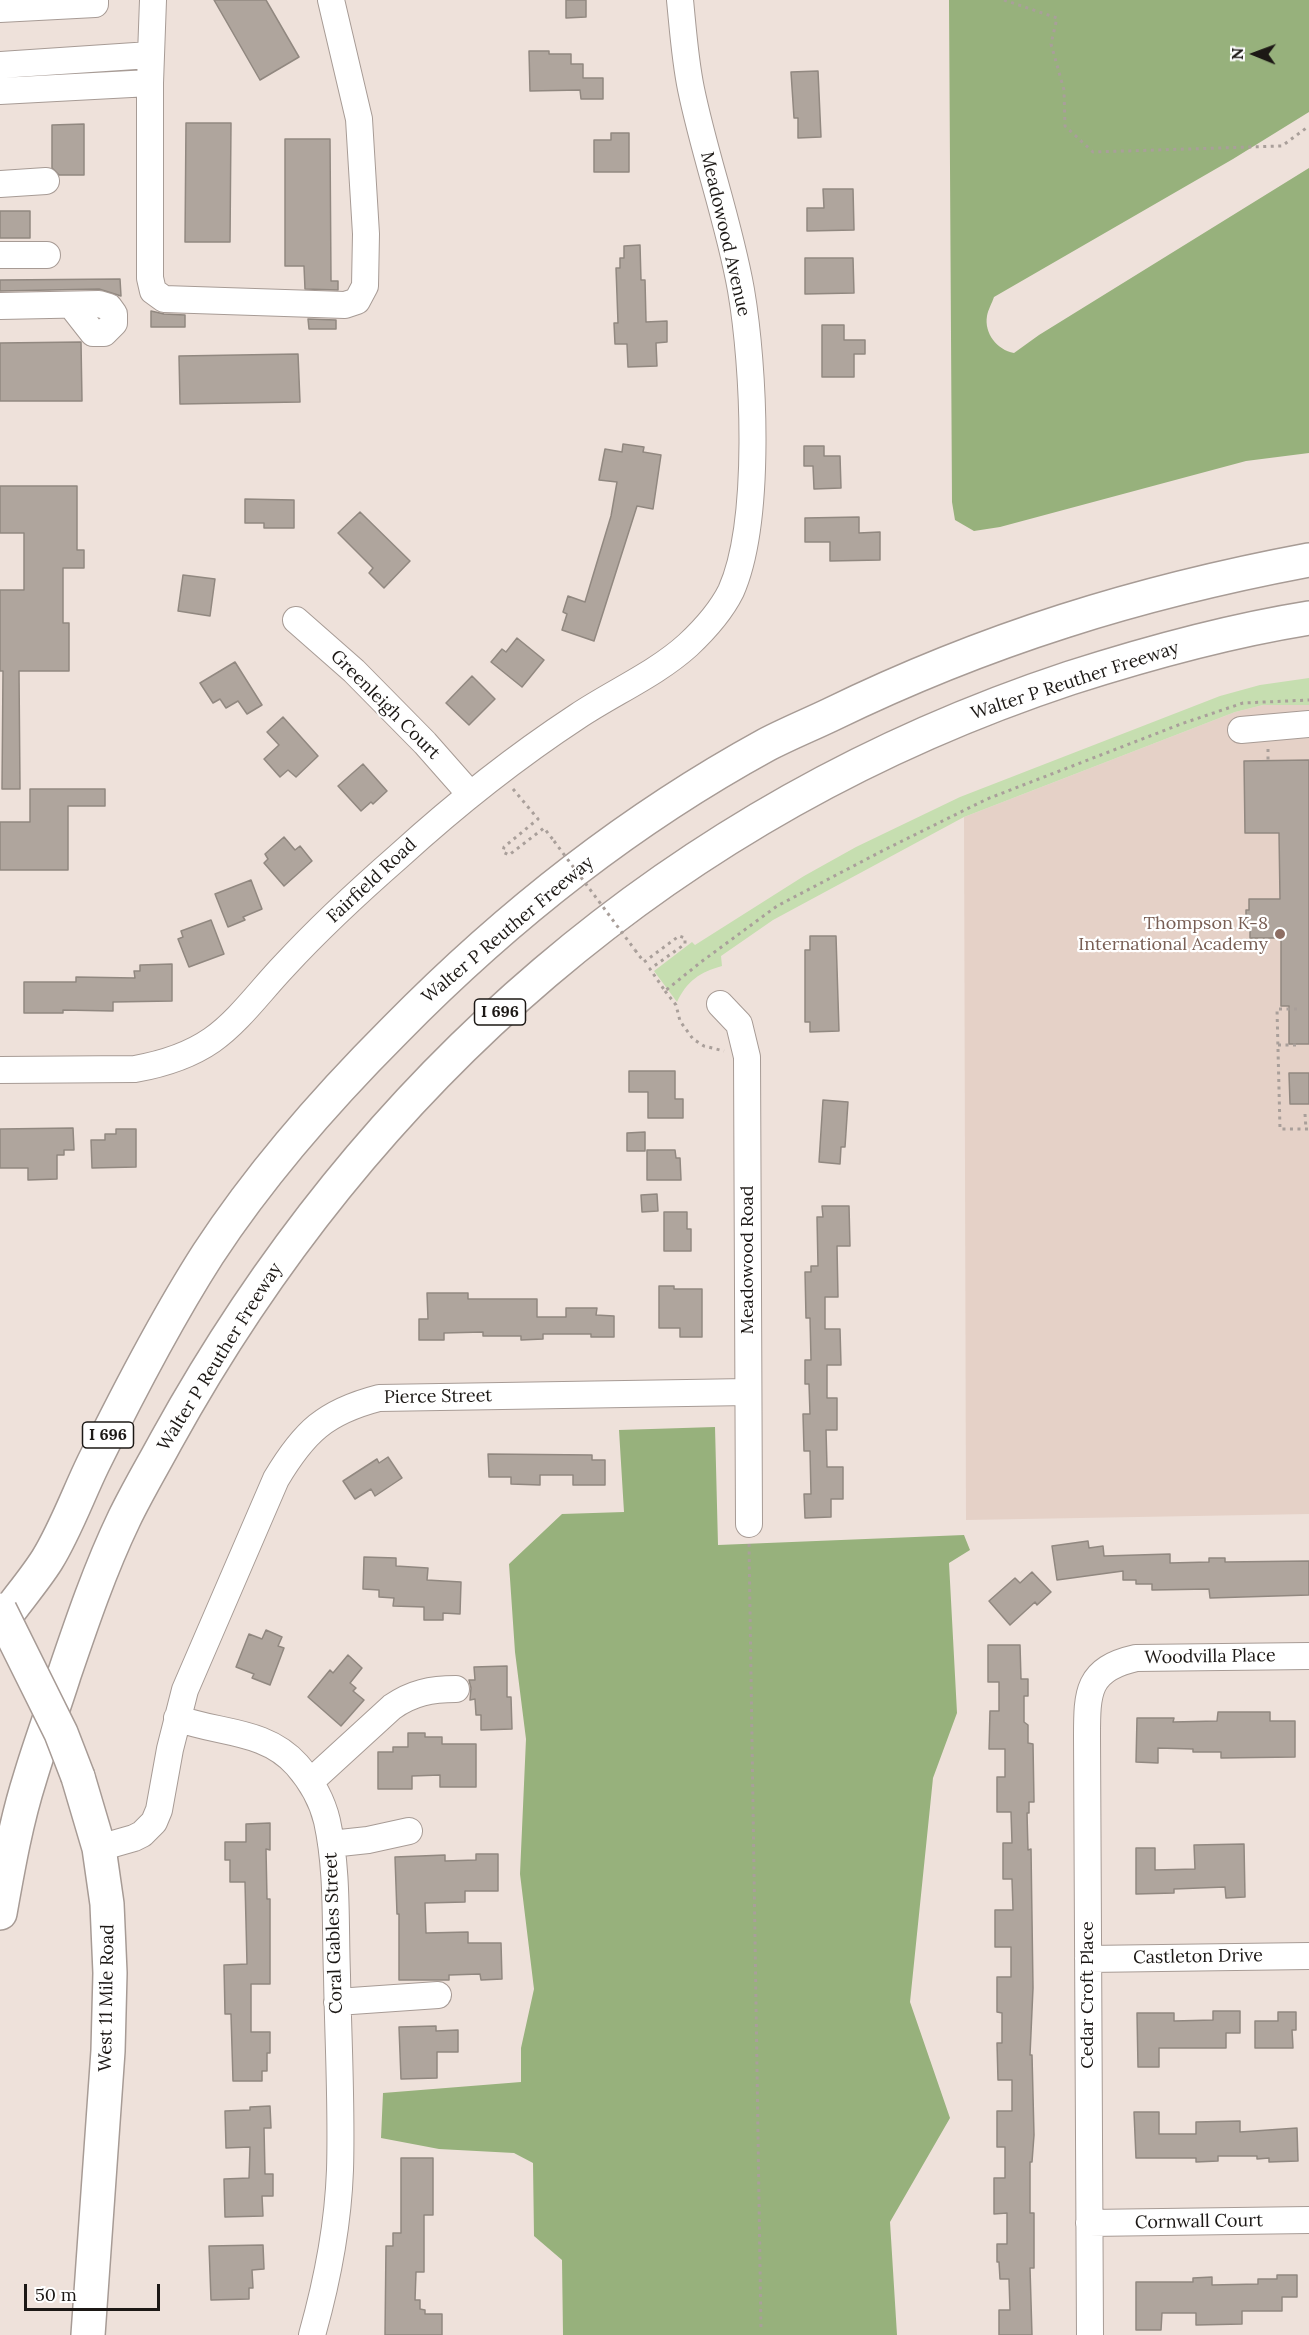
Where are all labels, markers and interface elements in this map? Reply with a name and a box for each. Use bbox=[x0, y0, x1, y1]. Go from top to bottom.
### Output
north arrow bbox=[1225, 24, 1285, 84]
text: N bbox=[1227, 47, 1247, 60]
street label: Meadowood Avenue bbox=[696, 150, 754, 318]
street label: Walter P Reuther Freeway bbox=[968, 637, 1182, 725]
street label: Greenleigh Court bbox=[326, 646, 444, 764]
street label: Fairfield Road bbox=[323, 834, 421, 928]
street label: Walter P Reuther Freeway bbox=[418, 852, 598, 1008]
place label: Thompson K-8 International Academy bbox=[1078, 913, 1268, 956]
marker: Thompson K-8 International Academy bbox=[1273, 927, 1287, 941]
road number: I 696 bbox=[474, 999, 526, 1025]
street label: Meadowood Road bbox=[737, 1185, 759, 1335]
street label: Walter P Reuther Freeway bbox=[153, 1259, 287, 1455]
street label: Pierce Street bbox=[384, 1385, 492, 1409]
road number: I 696 bbox=[82, 1422, 134, 1448]
street label: Woodvilla Place bbox=[1144, 1645, 1276, 1669]
street label: Coral Gables Street bbox=[320, 1852, 348, 2014]
street label: Cedar Croft Place bbox=[1077, 1921, 1099, 2069]
street label: West 11 Mile Road bbox=[95, 1924, 119, 2072]
street label: Castleton Drive bbox=[1133, 1945, 1263, 1969]
street label: Cornwall Court bbox=[1135, 2210, 1263, 2234]
scale bar bbox=[27, 2272, 164, 2310]
text: 50 m bbox=[35, 2283, 77, 2306]

